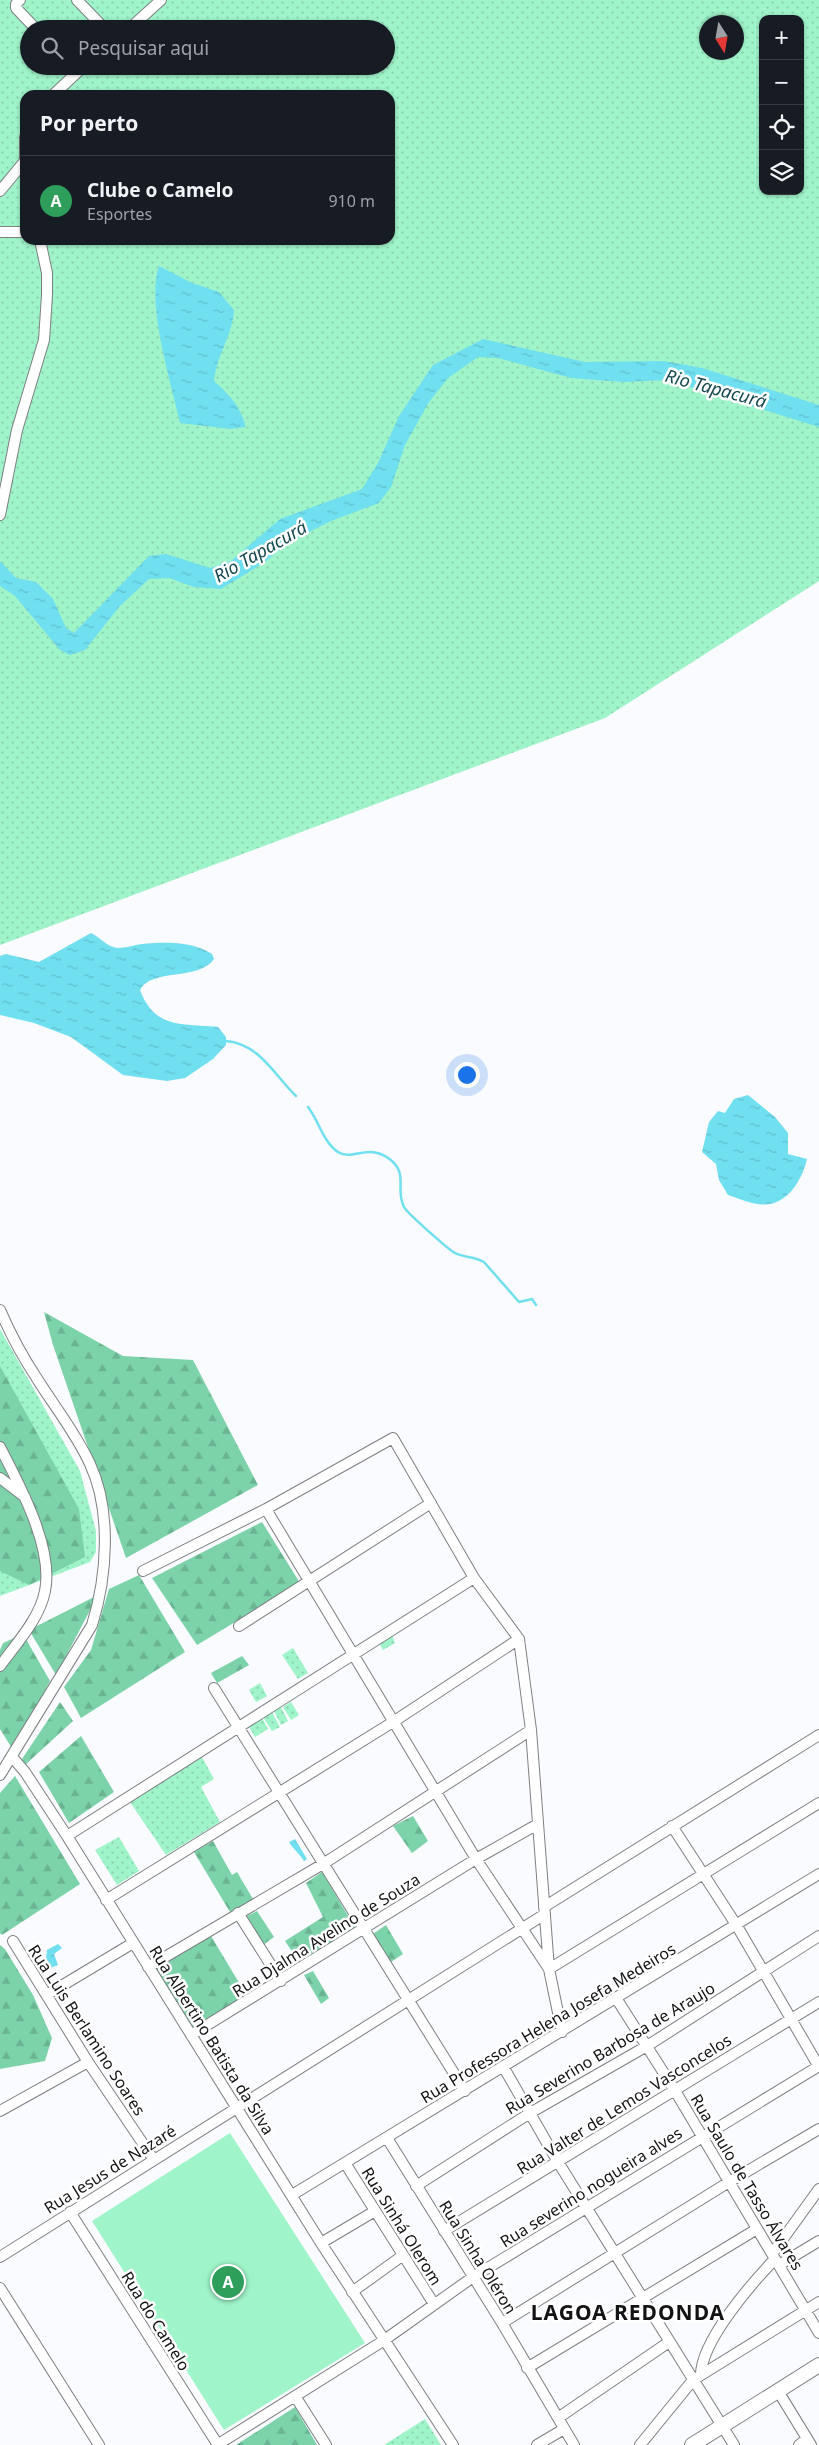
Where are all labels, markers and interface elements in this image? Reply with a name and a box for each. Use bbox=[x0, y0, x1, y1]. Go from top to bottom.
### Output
north arrow bbox=[699, 15, 744, 60]
map controls bbox=[759, 15, 804, 195]
button: + bbox=[759, 15, 804, 60]
search box bbox=[20, 20, 395, 75]
icon: search bbox=[38, 34, 66, 62]
text: Pesquisar aqui bbox=[78, 35, 209, 61]
button: − bbox=[759, 60, 804, 105]
button: locate bbox=[759, 105, 804, 150]
text: Por perto bbox=[40, 109, 138, 137]
button: layers bbox=[759, 150, 804, 195]
text: Clube o Camelo bbox=[87, 177, 233, 203]
text: A bbox=[50, 190, 62, 212]
text: 910 m bbox=[328, 190, 375, 212]
text: Esportes bbox=[87, 203, 152, 225]
water label: Rio Tapacurá bbox=[663, 363, 769, 413]
water label: Rio Tapacurá bbox=[209, 515, 311, 587]
your location bbox=[454, 1062, 480, 1088]
street label: Rua Djalma Avelino de Souza bbox=[228, 1868, 424, 2002]
street label: Rua Professora Helena Josefa Medeiros bbox=[416, 1938, 680, 2108]
street label: Rua Luis Berlamino Soares bbox=[23, 1940, 151, 2120]
street label: Rua Albertino Batista da Silva bbox=[145, 1941, 279, 2139]
street label: Rua Severino Barbosa de Araujo bbox=[501, 1977, 719, 2119]
street label: Rua Valter de Lemos Vasconcelos bbox=[513, 2029, 735, 2179]
street label: Rua Saulo de Tasso Álvares bbox=[686, 2090, 808, 2274]
street label: Rua Jesus de Nazaré bbox=[40, 2119, 180, 2219]
street label: Rua severino nogueira alves bbox=[496, 2122, 686, 2252]
street label: Rua Sinhá Olerom bbox=[357, 2163, 447, 2289]
street label: Rua Sinha Oléron bbox=[434, 2196, 522, 2318]
pin: A bbox=[212, 2263, 244, 2301]
street label: Rua do Camelo bbox=[117, 2267, 195, 2375]
district label: LAGOA REDONDA bbox=[531, 2298, 725, 2326]

